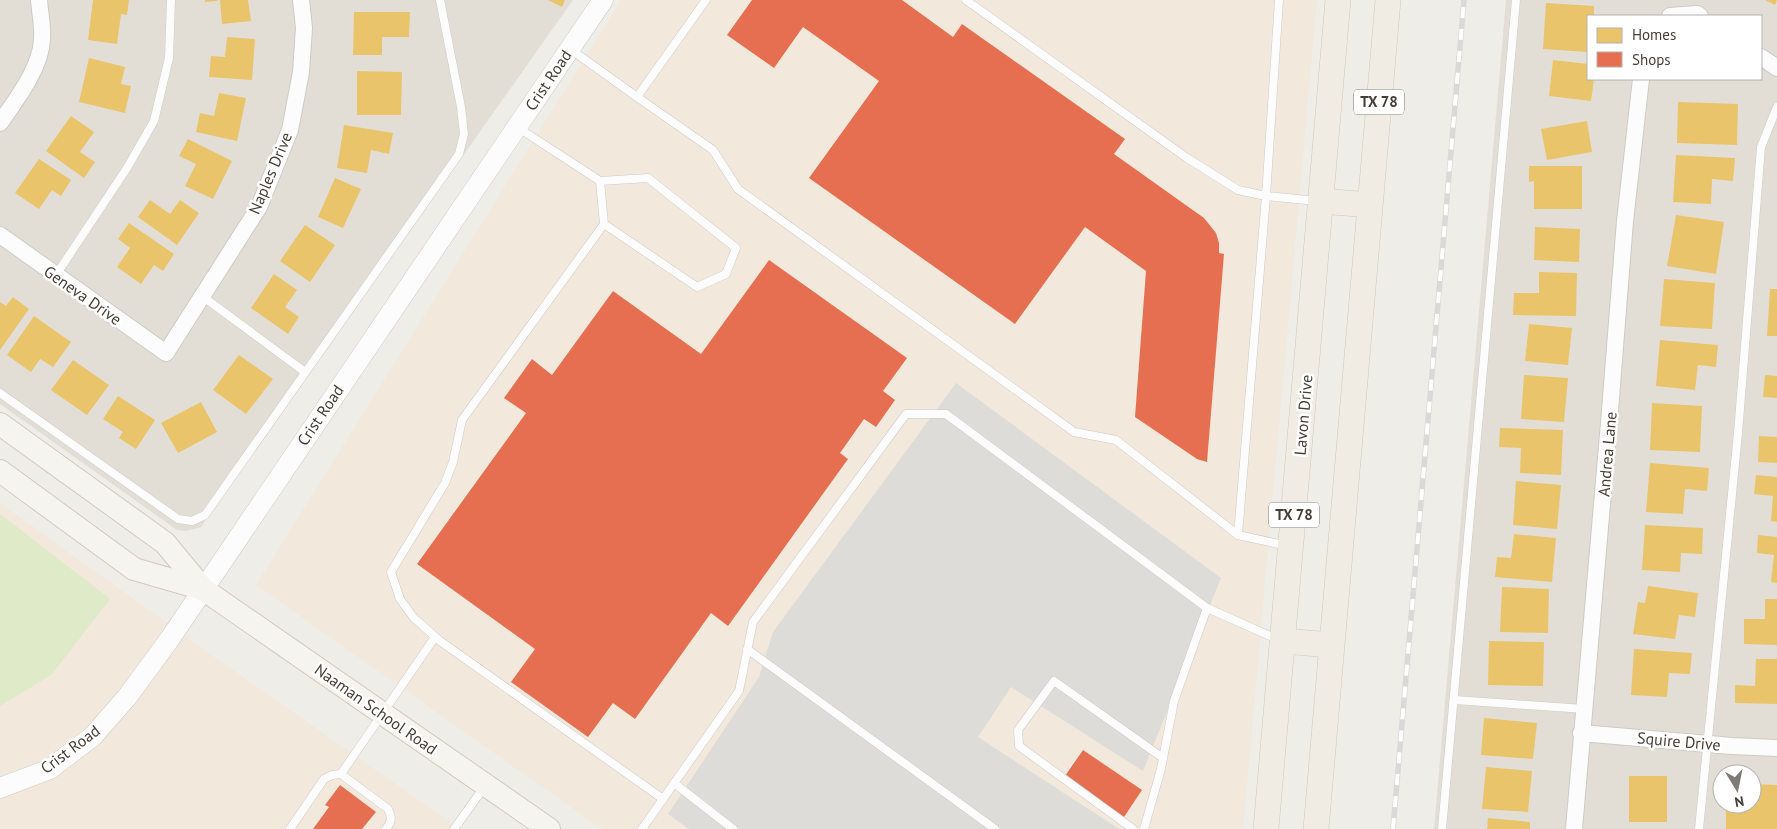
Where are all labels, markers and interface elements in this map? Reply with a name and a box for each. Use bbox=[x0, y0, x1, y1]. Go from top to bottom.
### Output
legend bbox=[1587, 15, 1762, 80]
text: Homes bbox=[1632, 25, 1676, 44]
street label: Crist Road bbox=[520, 46, 576, 114]
text: Shops bbox=[1632, 50, 1671, 69]
road number: TX 78 bbox=[1354, 90, 1404, 114]
street label: Naples Drive bbox=[244, 129, 296, 217]
street label: Geneva Drive bbox=[40, 261, 126, 329]
street label: Lavon Drive bbox=[1290, 374, 1316, 456]
street label: Crist Road bbox=[292, 381, 348, 449]
street label: Andrea Lane bbox=[1593, 411, 1621, 497]
road number: TX 78 bbox=[1269, 502, 1319, 528]
street label: Naaman School Road bbox=[311, 659, 441, 759]
street label: Crist Road bbox=[36, 720, 104, 778]
street label: Squire Drive bbox=[1636, 727, 1722, 755]
north arrow bbox=[1712, 764, 1762, 814]
text: N bbox=[1733, 792, 1745, 811]

